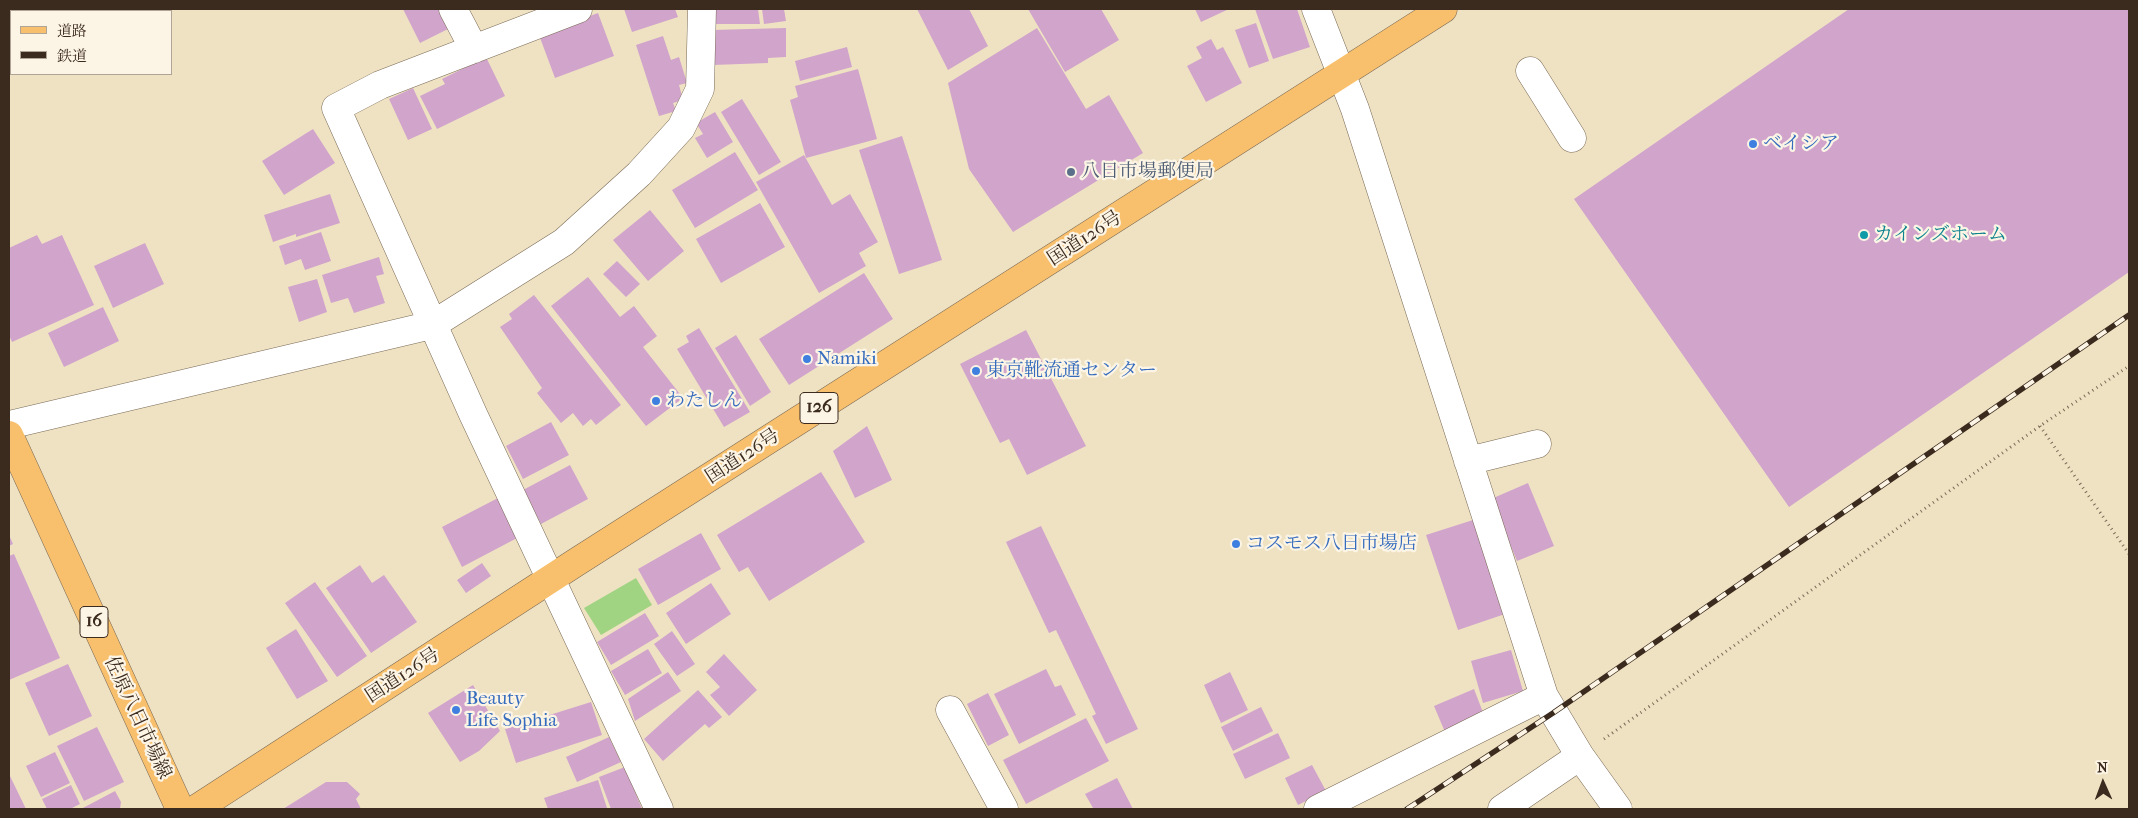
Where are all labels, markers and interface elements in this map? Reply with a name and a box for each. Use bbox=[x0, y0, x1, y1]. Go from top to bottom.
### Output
legend bbox=[10, 10, 172, 75]
text: 道路 bbox=[57, 22, 87, 40]
text: 鉄道 bbox=[57, 47, 87, 65]
place label: ベイシア bbox=[1763, 133, 1839, 155]
marker: ベイシア bbox=[1747, 138, 1759, 150]
place label: 八日市場郵便局 bbox=[1081, 161, 1214, 183]
marker: 八日市場郵便局 bbox=[1065, 166, 1077, 178]
street label: 国道126号 bbox=[1044, 207, 1126, 271]
place label: カインズホーム bbox=[1874, 224, 2007, 246]
marker: カインズホーム bbox=[1858, 229, 1870, 241]
place label: Namiki bbox=[817, 348, 877, 370]
marker: Namiki bbox=[801, 353, 813, 365]
place label: 東京靴流通センター bbox=[986, 360, 1157, 382]
marker: 東京靴流通センター bbox=[970, 365, 982, 377]
place label: わたしん bbox=[666, 390, 742, 412]
road number: 126 bbox=[800, 392, 838, 423]
marker: わたしん bbox=[650, 395, 662, 407]
street label: 国道126号 bbox=[702, 425, 784, 489]
place label: コスモス八日市場店 bbox=[1246, 533, 1417, 555]
marker: コスモス八日市場店 bbox=[1230, 538, 1242, 550]
road number: 16 bbox=[80, 606, 108, 638]
street label: 国道126号 bbox=[362, 644, 444, 708]
street label: 佐原八日市場線 bbox=[99, 653, 175, 783]
place label: Beauty Life Sophia bbox=[466, 688, 557, 732]
marker: Beauty Life Sophia bbox=[450, 704, 462, 716]
north arrow bbox=[2078, 758, 2128, 808]
text: N bbox=[2097, 759, 2108, 776]

